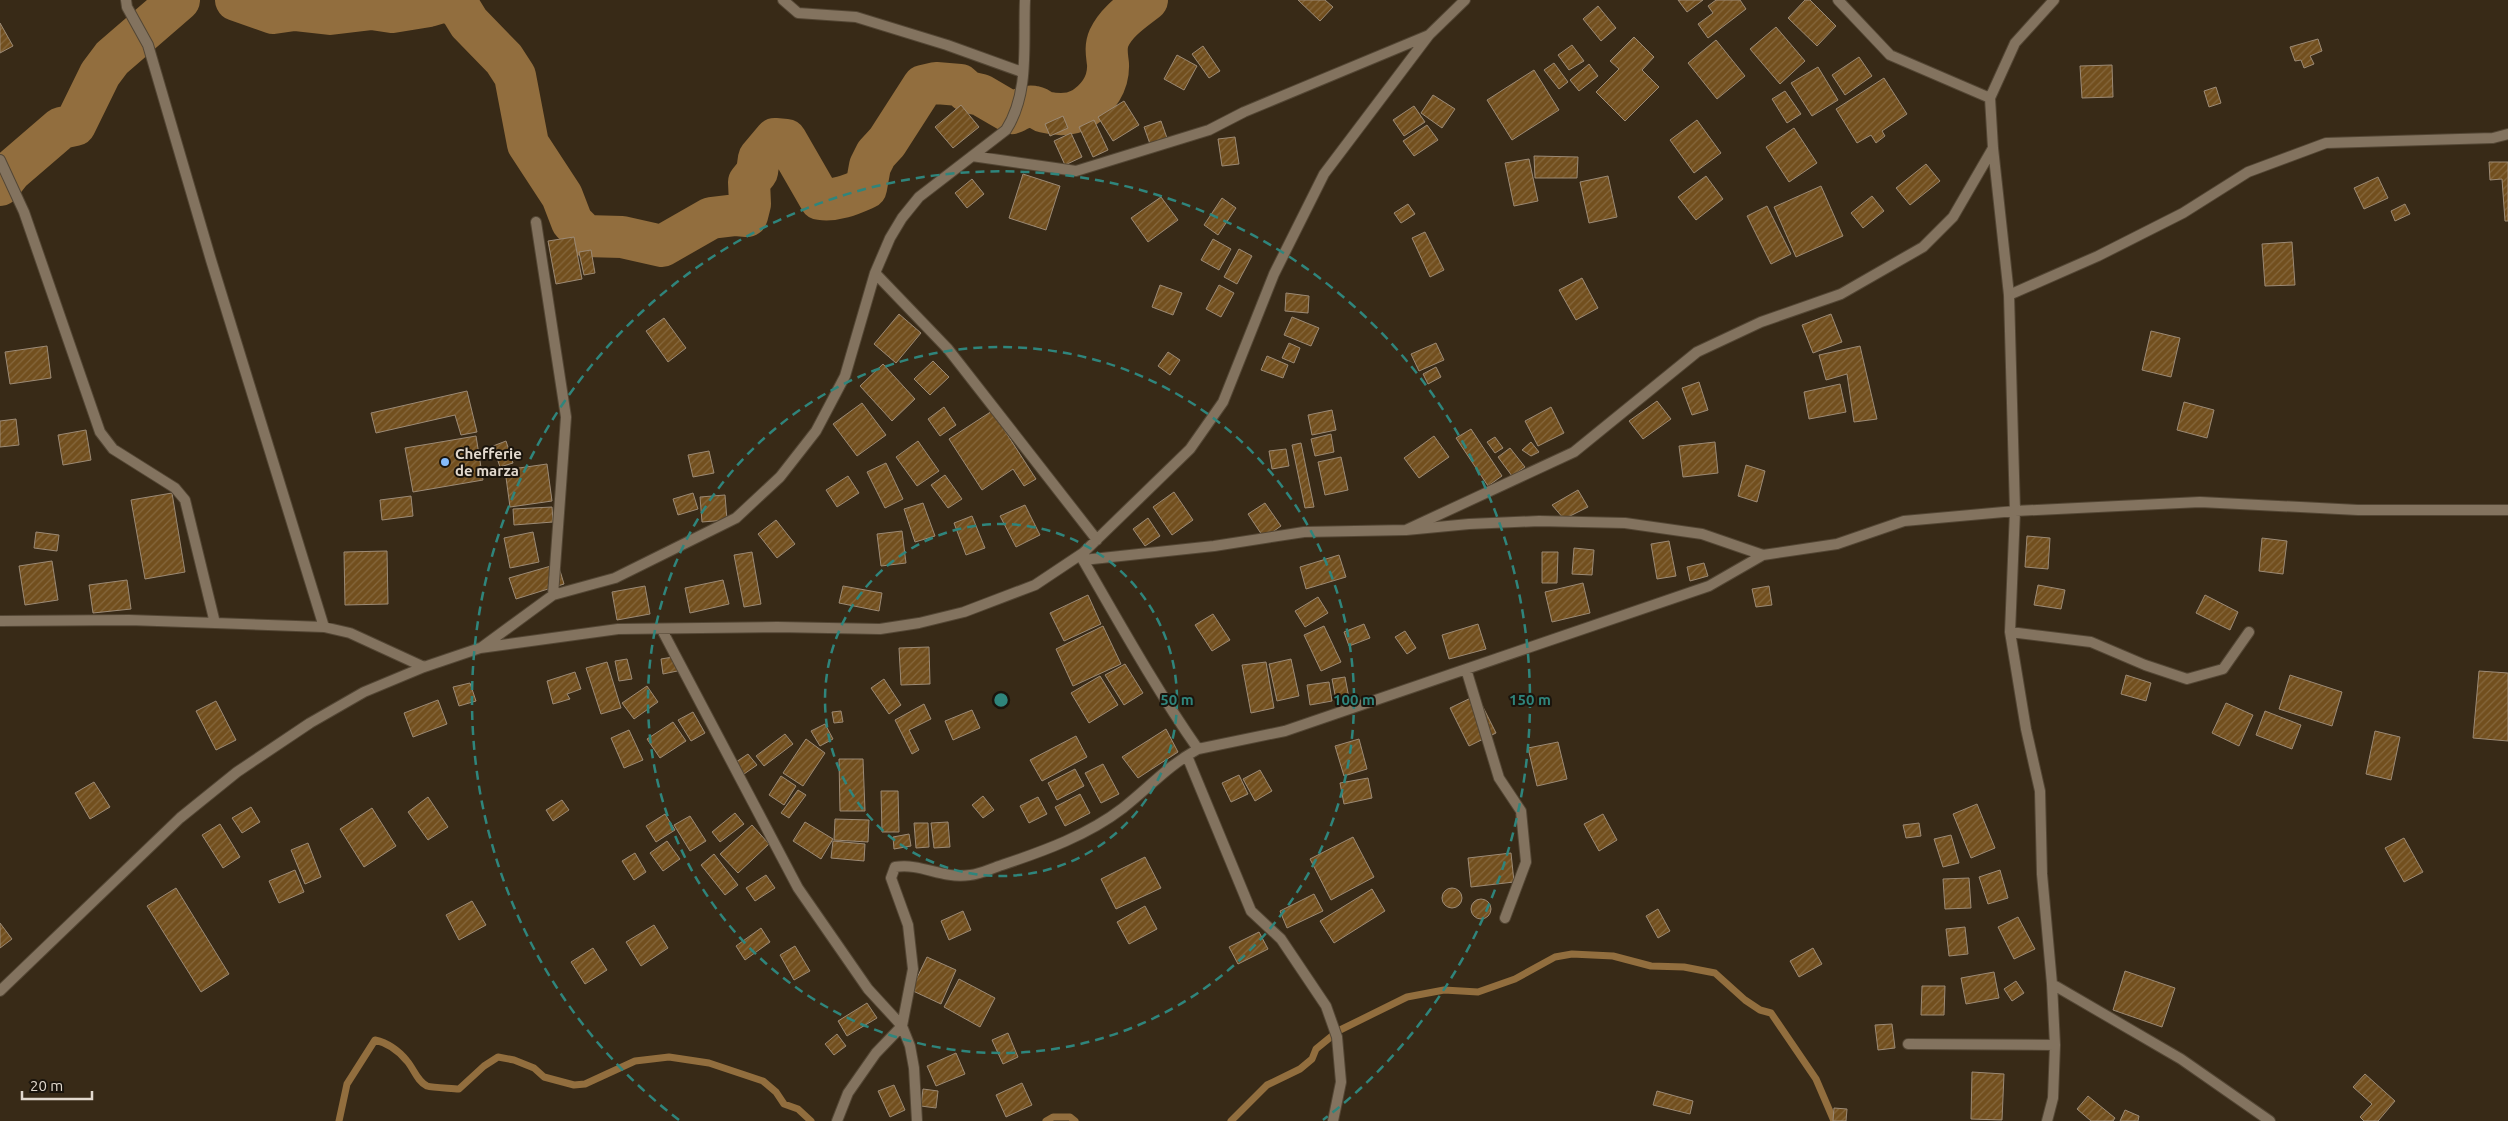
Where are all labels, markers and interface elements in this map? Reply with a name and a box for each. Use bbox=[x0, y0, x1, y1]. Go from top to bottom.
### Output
place label: Chefferie de marza bbox=[455, 445, 522, 479]
marker: Chefferie de marza bbox=[439, 456, 451, 468]
centre of rings bbox=[992, 691, 1010, 709]
text: 50 m bbox=[1160, 691, 1194, 708]
text: 100 m bbox=[1333, 691, 1375, 708]
text: 150 m bbox=[1509, 691, 1551, 708]
scale bar bbox=[22, 1068, 92, 1100]
text: 20 m bbox=[30, 1077, 63, 1094]

